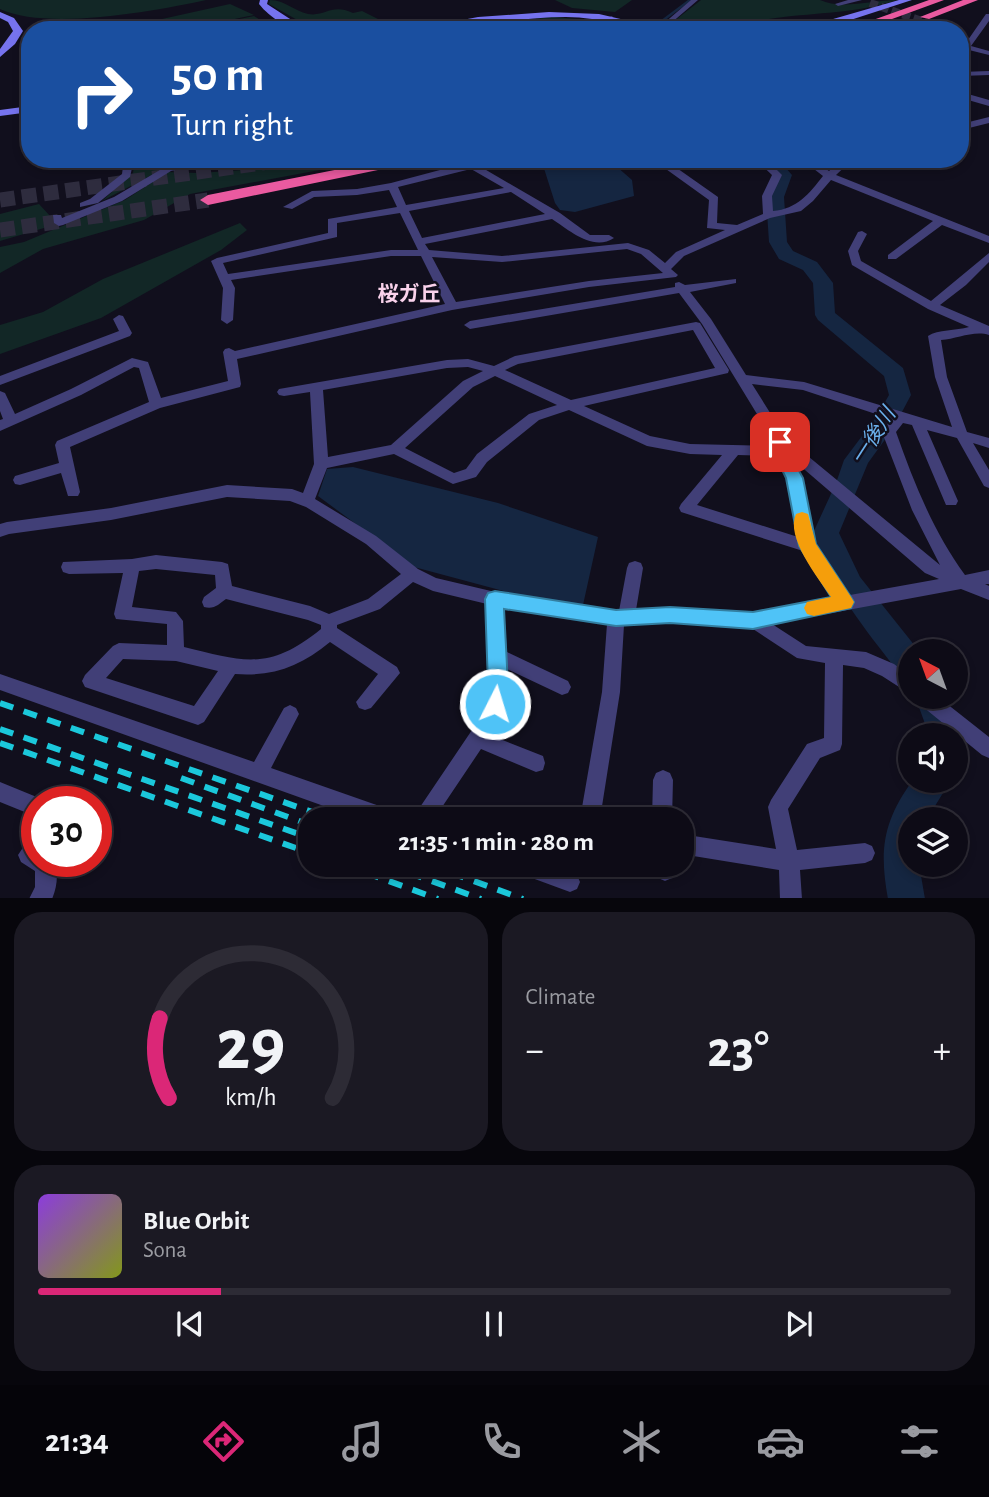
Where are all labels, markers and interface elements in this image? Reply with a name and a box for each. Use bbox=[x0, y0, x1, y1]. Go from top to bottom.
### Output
icon: right bbox=[56, 49, 147, 140]
text: 50 m bbox=[171, 51, 265, 100]
text: Turn right bbox=[171, 109, 293, 141]
district label: 桜ガ丘 bbox=[378, 282, 441, 305]
water label: 一後川 bbox=[847, 402, 900, 468]
pin bbox=[750, 412, 810, 472]
icon: arrive bbox=[761, 423, 799, 461]
north arrow bbox=[898, 639, 968, 709]
map controls bbox=[898, 639, 968, 877]
position arrow bbox=[458, 667, 532, 741]
button: sound bbox=[898, 723, 968, 793]
speed limit sign: 30 bbox=[21, 786, 112, 877]
button: layers bbox=[898, 807, 968, 877]
text: 21:35 · 1 min · 280 m bbox=[398, 829, 594, 855]
text: Climate bbox=[526, 986, 595, 1009]
text: 29 bbox=[216, 1010, 285, 1083]
text: 23° bbox=[707, 1024, 769, 1076]
text: − bbox=[526, 1032, 544, 1070]
text: + bbox=[933, 1032, 951, 1070]
text: km/h bbox=[225, 1084, 277, 1109]
text: Blue Orbit bbox=[143, 1208, 249, 1234]
text: Sona bbox=[143, 1239, 187, 1262]
icon: previous bbox=[171, 1305, 209, 1343]
icon: pause bbox=[475, 1305, 513, 1343]
icon: next bbox=[780, 1305, 818, 1343]
icon: directions bbox=[199, 1417, 248, 1466]
icon: music bbox=[338, 1417, 387, 1466]
icon: phone bbox=[477, 1417, 526, 1466]
icon: climate bbox=[617, 1417, 666, 1466]
icon: car bbox=[756, 1417, 805, 1466]
icon: filters bbox=[895, 1417, 944, 1466]
text: 21:34 bbox=[45, 1425, 109, 1457]

